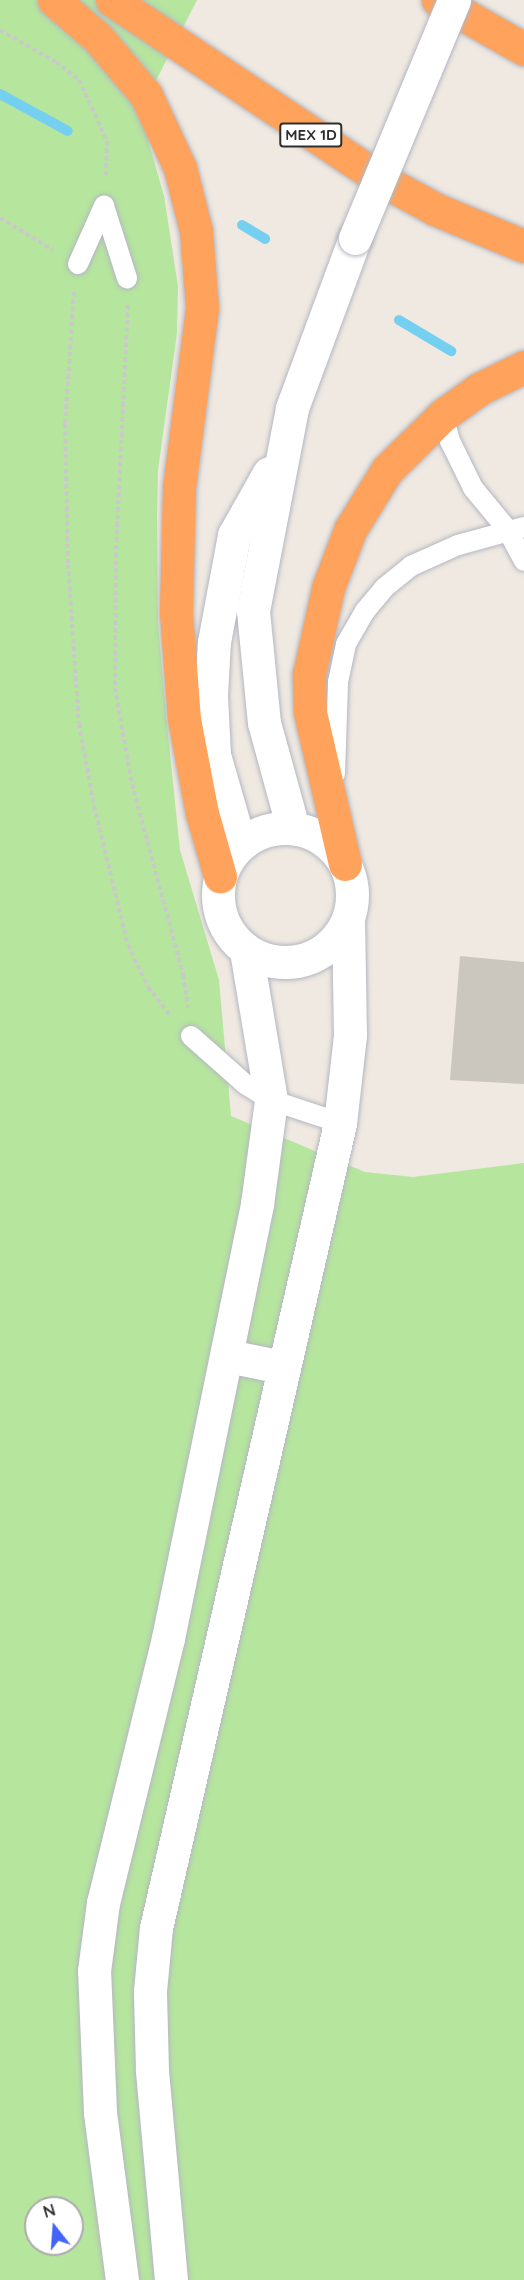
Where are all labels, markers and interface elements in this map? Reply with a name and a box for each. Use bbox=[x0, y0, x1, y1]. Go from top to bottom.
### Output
road number: MEX 1D bbox=[278, 123, 344, 147]
north arrow bbox=[24, 2196, 84, 2256]
text: N bbox=[41, 2199, 58, 2222]

